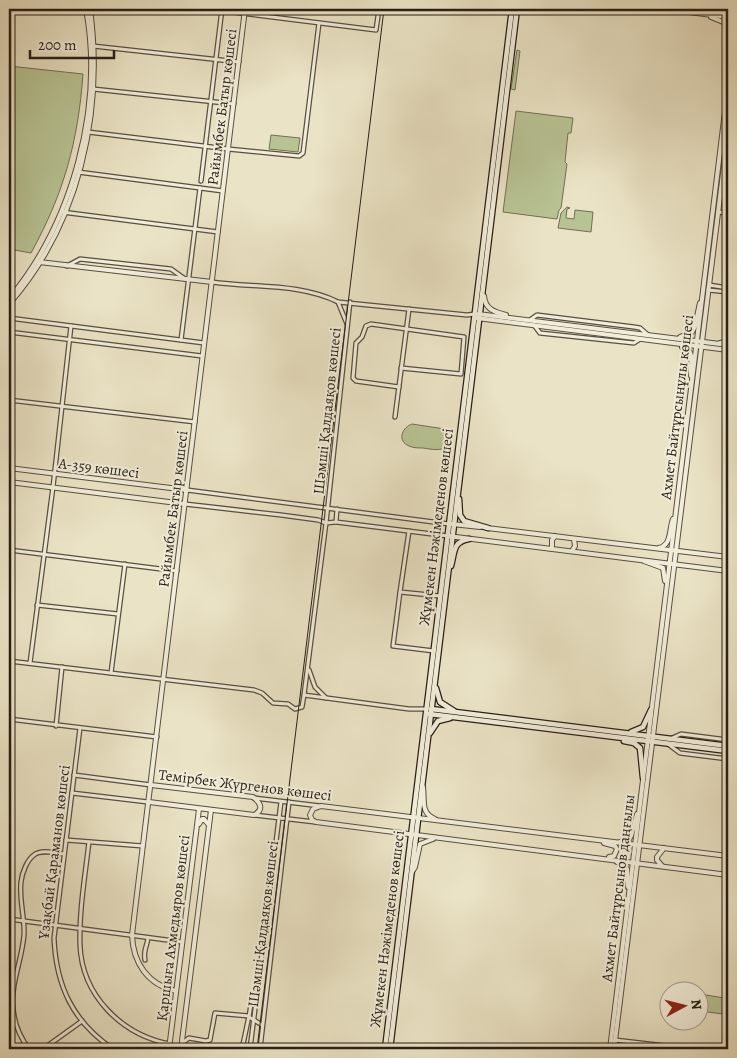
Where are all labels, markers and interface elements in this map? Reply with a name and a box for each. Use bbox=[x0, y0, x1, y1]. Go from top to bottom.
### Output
scale bar bbox=[30, 28, 114, 60]
street label: Райымбек Батыр көшесі bbox=[202, 28, 242, 186]
text: 200 m bbox=[38, 35, 77, 55]
street label: Ахмет Байтұрсынұлы көшесі bbox=[656, 313, 698, 502]
street label: Шәмші Қалдаяқов көшесі bbox=[308, 327, 346, 495]
street label: Жұмекен Нәжімеденов көшесі bbox=[414, 427, 458, 627]
street label: Райымбек Батыр көшесі bbox=[153, 430, 193, 588]
street label: А-359 көшесі bbox=[57, 453, 141, 483]
street label: Ұзақбай Қараманов көшесі bbox=[33, 764, 75, 941]
street label: Темірбек Жүргенов көшесі bbox=[157, 764, 333, 806]
street label: Ахмет Байтұрсынов даңғылы bbox=[596, 793, 639, 984]
street label: Жұмекен Нәжімеденов көшесі bbox=[365, 829, 409, 1029]
street label: Қаршыға Ахмедьяров көшесі bbox=[152, 834, 194, 1022]
street label: Шәмші Қалдаяқов көшесі bbox=[243, 840, 283, 1008]
north arrow bbox=[660, 980, 710, 1030]
text: N bbox=[686, 998, 706, 1011]

